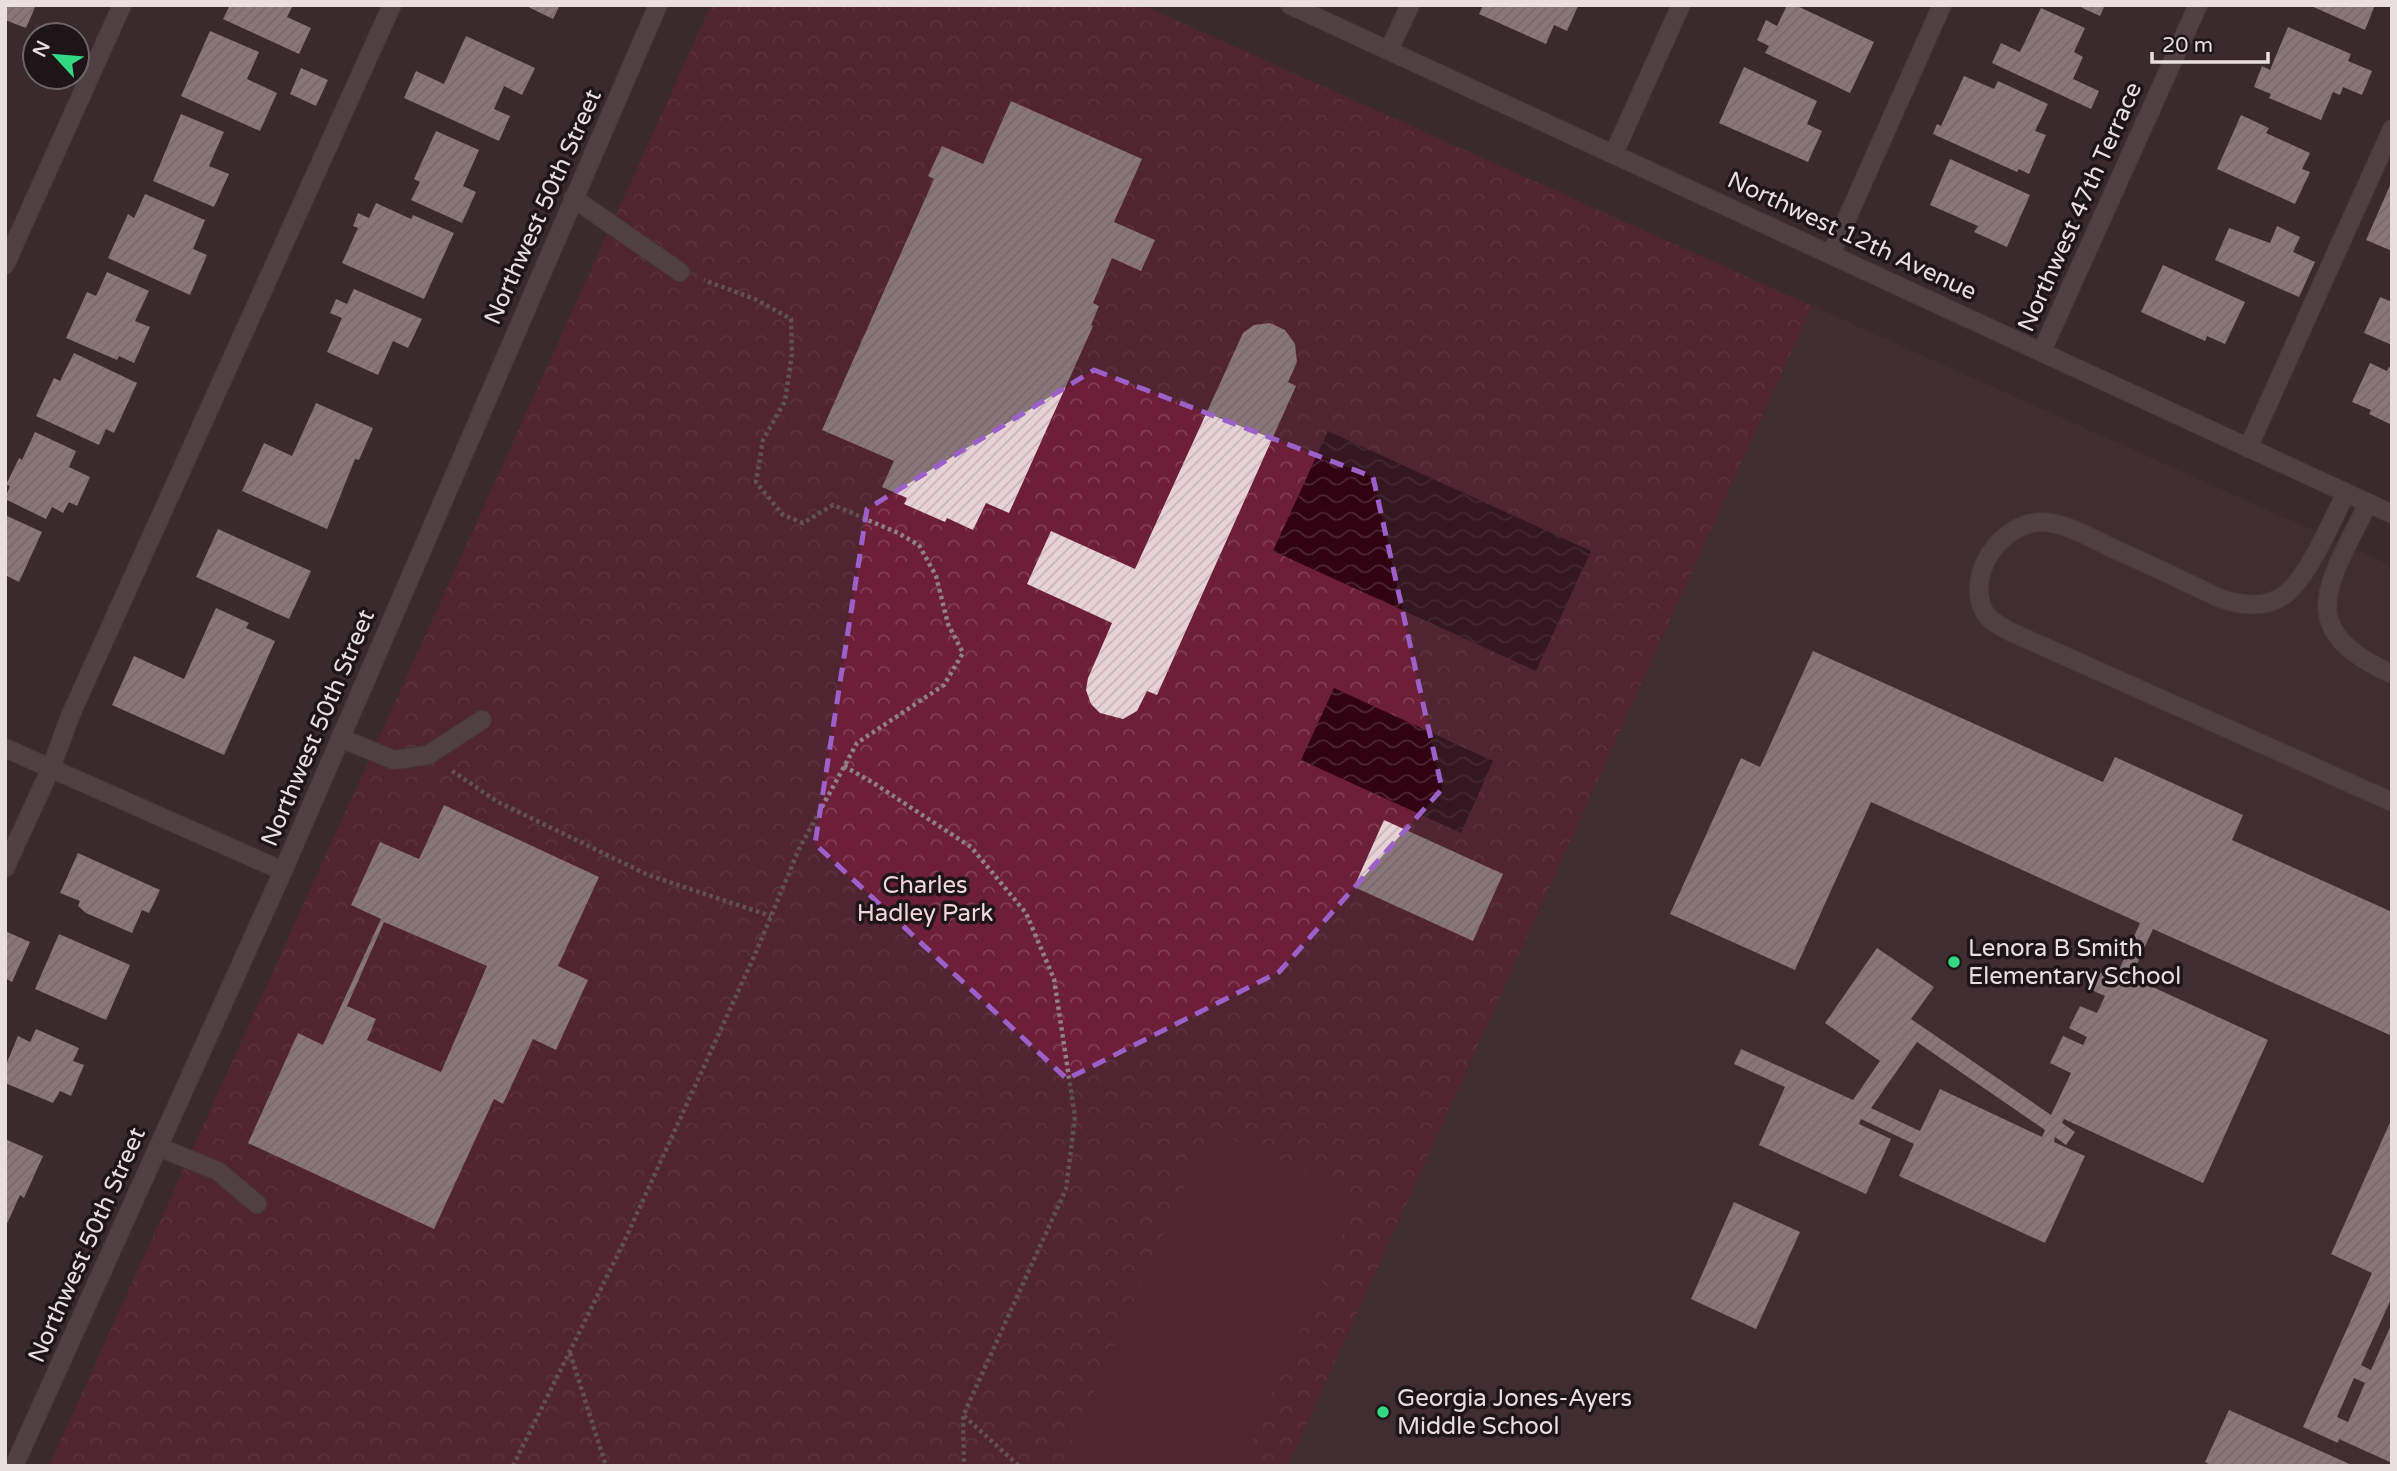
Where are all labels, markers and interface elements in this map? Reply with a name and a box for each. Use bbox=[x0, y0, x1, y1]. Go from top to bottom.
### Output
north arrow bbox=[21, 21, 91, 91]
scale bar bbox=[2152, 21, 2268, 65]
text: 20 m bbox=[2162, 33, 2213, 58]
text: N bbox=[28, 37, 55, 61]
street label: Northwest 47th Terrace bbox=[2012, 78, 2148, 336]
street label: Northwest 50th Street bbox=[478, 85, 608, 329]
street label: Northwest 12th Avenue bbox=[1723, 165, 1981, 307]
street label: Northwest 50th Street bbox=[255, 605, 381, 851]
park label: Charles Hadley Park bbox=[857, 871, 993, 928]
place label: Lenora B Smith Elementary School bbox=[1968, 934, 2181, 991]
marker: Lenora B Smith Elementary School bbox=[1946, 954, 1962, 970]
street label: Northwest 50th Street bbox=[22, 1123, 152, 1367]
place label: Georgia Jones-Ayers Middle School bbox=[1397, 1384, 1632, 1441]
marker: Georgia Jones-Ayers Middle School bbox=[1375, 1404, 1391, 1420]

